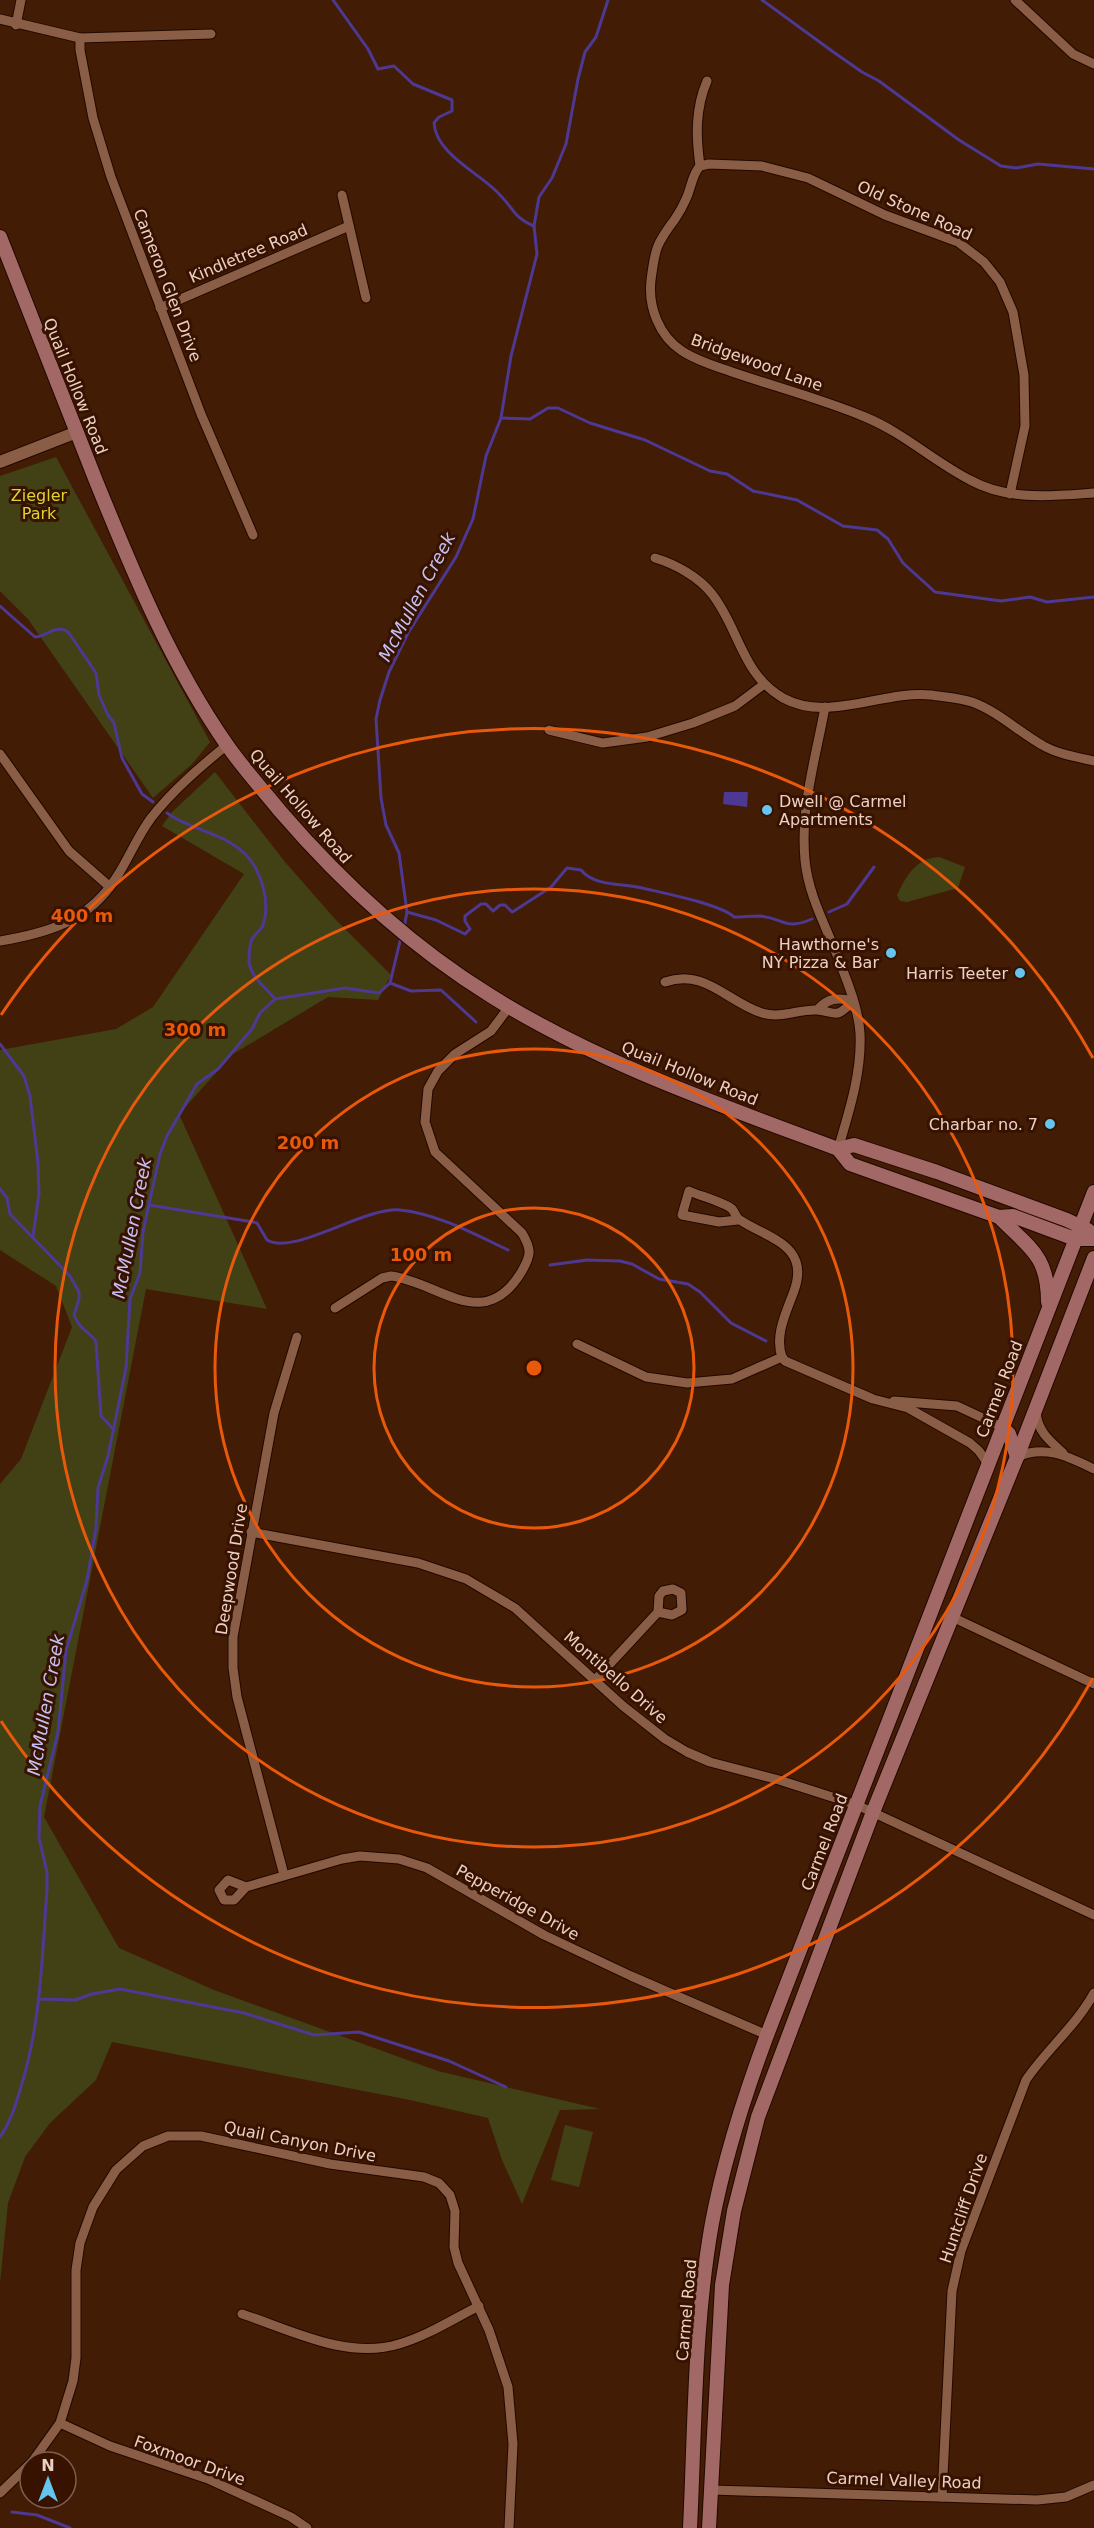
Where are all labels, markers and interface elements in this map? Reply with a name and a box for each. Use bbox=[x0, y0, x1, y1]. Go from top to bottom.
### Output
street label: Old Stone Road bbox=[854, 177, 975, 244]
street label: Cameron Glen Drive bbox=[130, 206, 205, 364]
street label: Kindletree Road bbox=[186, 220, 310, 287]
street label: Quail Hollow Road bbox=[40, 315, 112, 457]
street label: Bridgewood Lane bbox=[688, 330, 825, 395]
park label: Ziegler Park bbox=[11, 486, 68, 523]
water label: McMullen Creek bbox=[374, 527, 460, 665]
street label: Quail Hollow Road bbox=[246, 745, 355, 867]
place label: Dwell @ Carmel Apartments bbox=[779, 792, 906, 829]
marker: Dwell @ Carmel Apartments bbox=[760, 803, 774, 817]
text: 400 m bbox=[51, 905, 113, 926]
place label: Hawthorne's NY Pizza & Bar bbox=[762, 935, 879, 972]
marker: Hawthorne's NY Pizza & Bar bbox=[884, 946, 898, 960]
place label: Harris Teeter bbox=[906, 964, 1008, 983]
marker: Harris Teeter bbox=[1013, 966, 1027, 980]
text: 300 m bbox=[164, 1019, 226, 1040]
street label: Quail Hollow Road bbox=[619, 1037, 761, 1109]
place label: Charbar no. 7 bbox=[929, 1115, 1038, 1134]
marker: Charbar no. 7 bbox=[1043, 1117, 1057, 1131]
text: 200 m bbox=[277, 1132, 339, 1153]
water label: McMullen Creek bbox=[108, 1154, 156, 1300]
text: 100 m bbox=[390, 1244, 452, 1265]
street label: Carmel Road bbox=[972, 1338, 1027, 1440]
centre of rings bbox=[524, 1358, 544, 1378]
street label: Deepwood Drive bbox=[212, 1502, 251, 1636]
street label: Montibello Drive bbox=[560, 1627, 671, 1727]
water label: McMullen Creek bbox=[23, 1631, 69, 1777]
street label: Carmel Road bbox=[797, 1791, 852, 1893]
street label: Pepperidge Drive bbox=[453, 1861, 583, 1944]
street label: Quail Canyon Drive bbox=[222, 2117, 378, 2166]
street label: Huntcliff Drive bbox=[936, 2151, 991, 2266]
street label: Carmel Road bbox=[673, 2258, 700, 2362]
street label: Foxmoor Drive bbox=[132, 2432, 248, 2489]
north arrow bbox=[18, 2450, 78, 2510]
text: N bbox=[41, 2456, 55, 2475]
street label: Carmel Valley Road bbox=[826, 2468, 982, 2493]

